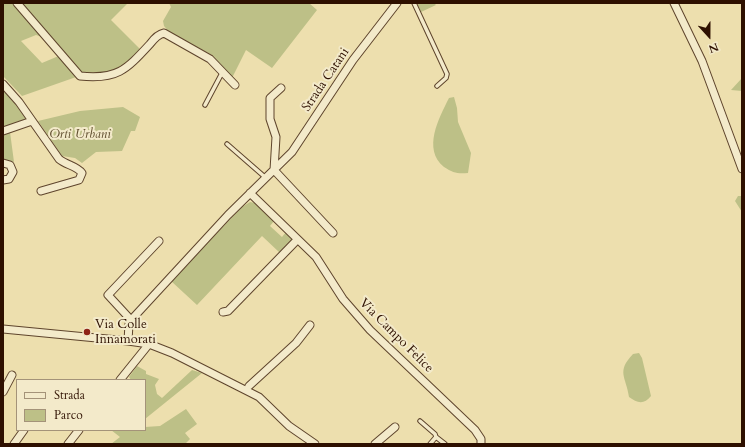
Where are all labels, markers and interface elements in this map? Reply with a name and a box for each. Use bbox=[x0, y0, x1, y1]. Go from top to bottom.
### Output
north arrow bbox=[689, 16, 729, 56]
text: N bbox=[706, 39, 721, 56]
street label: Strada Catani bbox=[299, 45, 353, 115]
park label: Orti Urbani bbox=[49, 127, 111, 143]
street label: Via Campo Felice bbox=[356, 296, 436, 376]
place label: Via Colle Innamorati bbox=[95, 317, 156, 348]
marker: Via Colle Innamorati bbox=[82, 327, 92, 337]
legend bbox=[16, 379, 146, 431]
text: Strada bbox=[54, 387, 85, 403]
text: Parco bbox=[54, 407, 83, 423]

